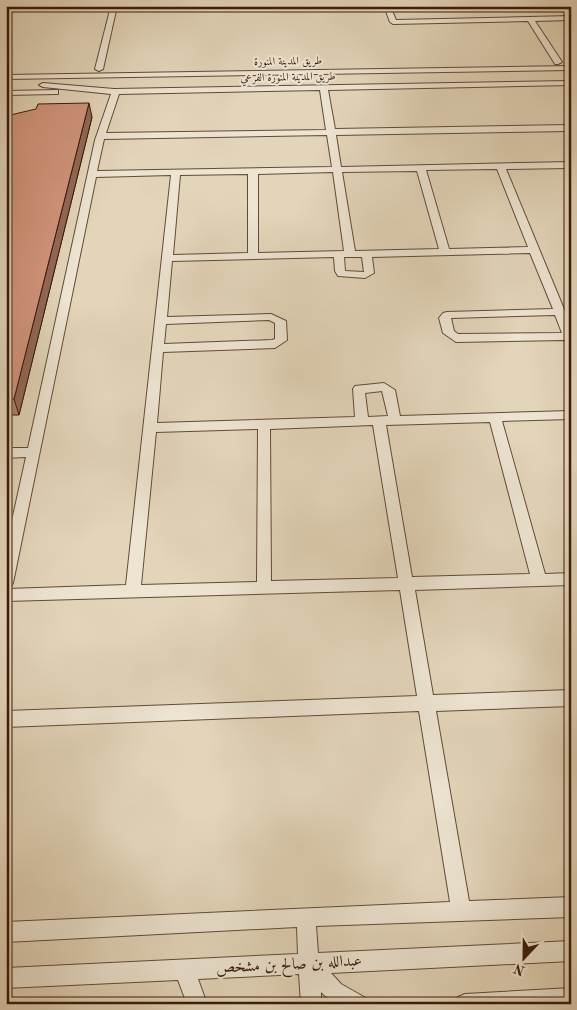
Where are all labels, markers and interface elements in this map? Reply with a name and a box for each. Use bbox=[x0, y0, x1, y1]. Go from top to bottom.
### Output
street label: طريق المدينة المنورة bbox=[254, 56, 322, 69]
street label: طريق المدينة المنورة الفرعي bbox=[240, 72, 336, 86]
north arrow bbox=[500, 932, 550, 982]
street label: عبدالله بن صالح بن مشخص bbox=[216, 953, 363, 981]
text: N bbox=[512, 961, 527, 978]

